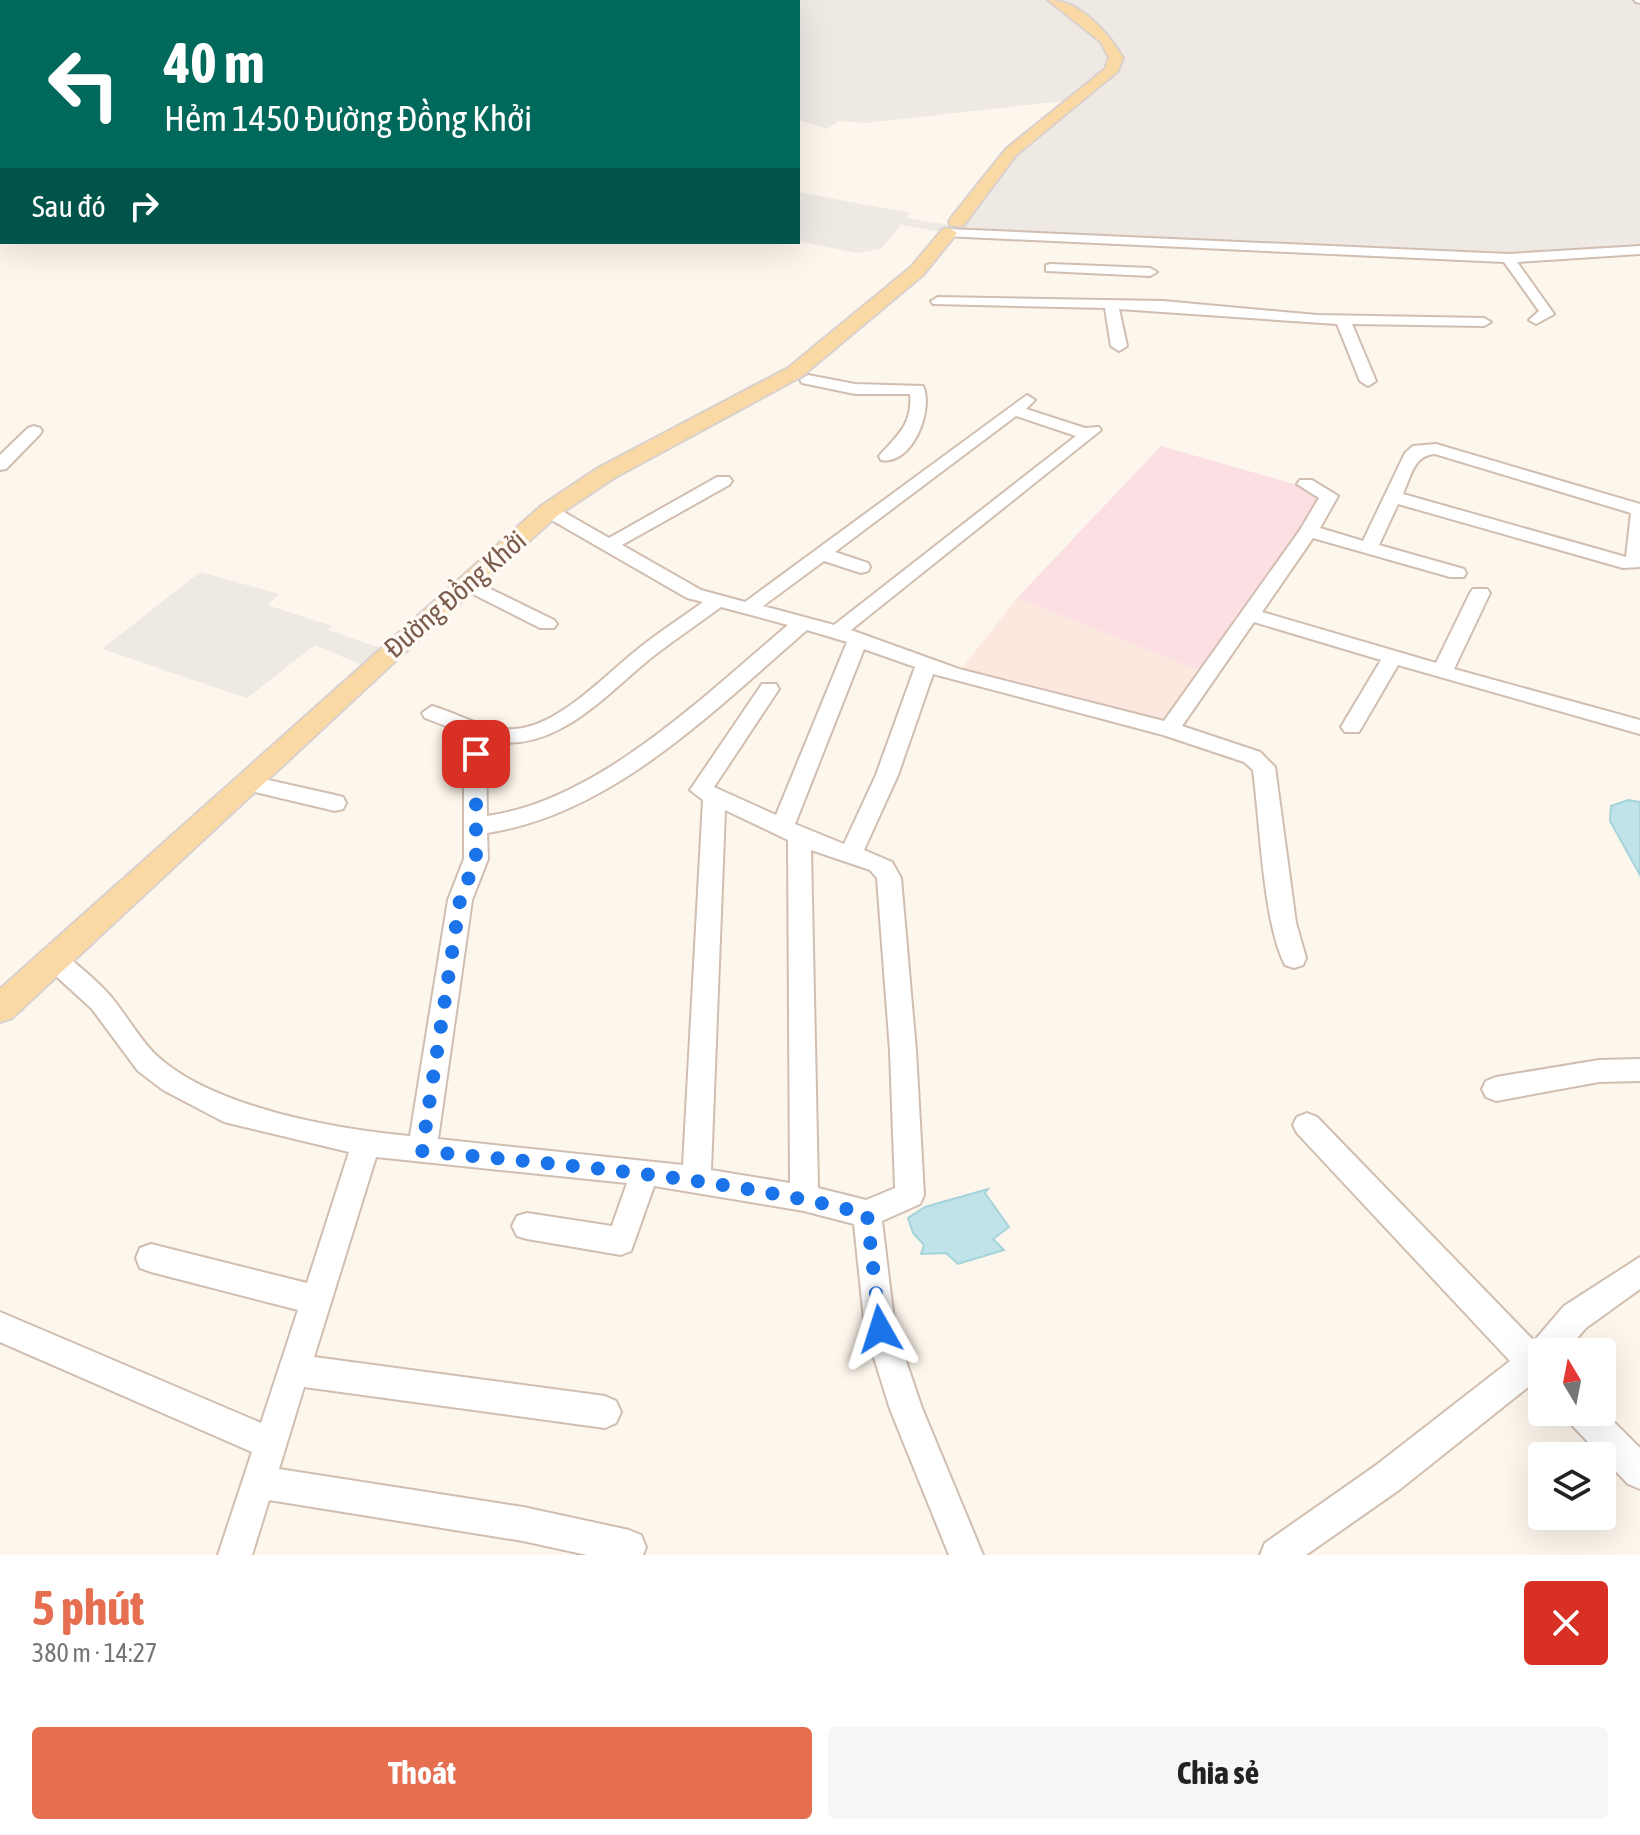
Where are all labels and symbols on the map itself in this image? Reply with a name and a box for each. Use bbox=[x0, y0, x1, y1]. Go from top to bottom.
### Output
street label: Đường Đồng Khởi bbox=[378, 524, 532, 664]
pin bbox=[442, 720, 510, 788]
position arrow bbox=[838, 1287, 922, 1371]
north arrow bbox=[1528, 1338, 1616, 1426]

